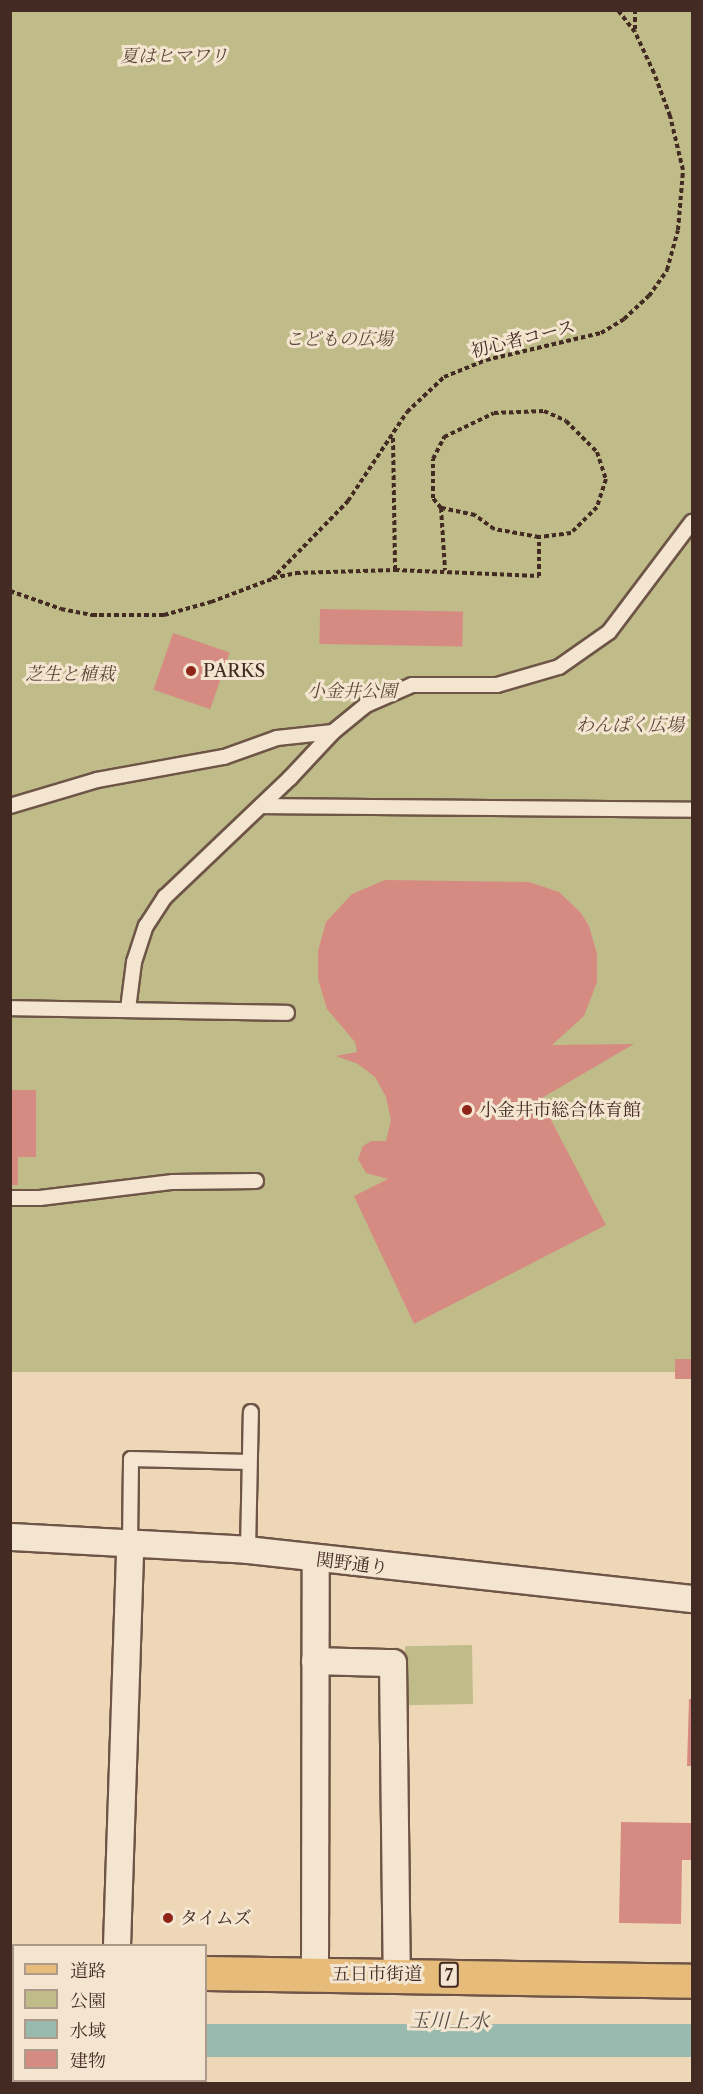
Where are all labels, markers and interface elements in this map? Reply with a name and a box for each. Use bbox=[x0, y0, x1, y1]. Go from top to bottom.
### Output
park label: 夏はヒマワリ bbox=[120, 45, 228, 67]
street label: 初心者コース bbox=[468, 315, 578, 363]
park label: こどもの広場 bbox=[285, 328, 393, 350]
place label: PARKS bbox=[203, 660, 265, 682]
park label: 芝生と植栽 bbox=[25, 663, 115, 685]
marker: PARKS bbox=[184, 664, 198, 678]
park label: 小金井公園 bbox=[307, 680, 397, 702]
park label: わんぱく広場 bbox=[576, 714, 684, 736]
place label: 小金井市総合体育館 bbox=[479, 1099, 641, 1121]
marker: 小金井市総合体育館 bbox=[460, 1103, 474, 1117]
street label: 関野通り bbox=[315, 1549, 389, 1579]
place label: タイムズ bbox=[180, 1907, 252, 1929]
marker: タイムズ bbox=[161, 1911, 175, 1925]
legend bbox=[12, 1944, 207, 2082]
text: 道路 bbox=[70, 1960, 106, 1982]
road number: 7 bbox=[438, 1962, 460, 1988]
street label: 五日市街道 bbox=[332, 1963, 422, 1985]
text: 公園 bbox=[70, 1990, 106, 2012]
water label: 玉川上水 bbox=[409, 2008, 489, 2034]
text: 水域 bbox=[70, 2020, 106, 2042]
text: 建物 bbox=[70, 2050, 106, 2072]

